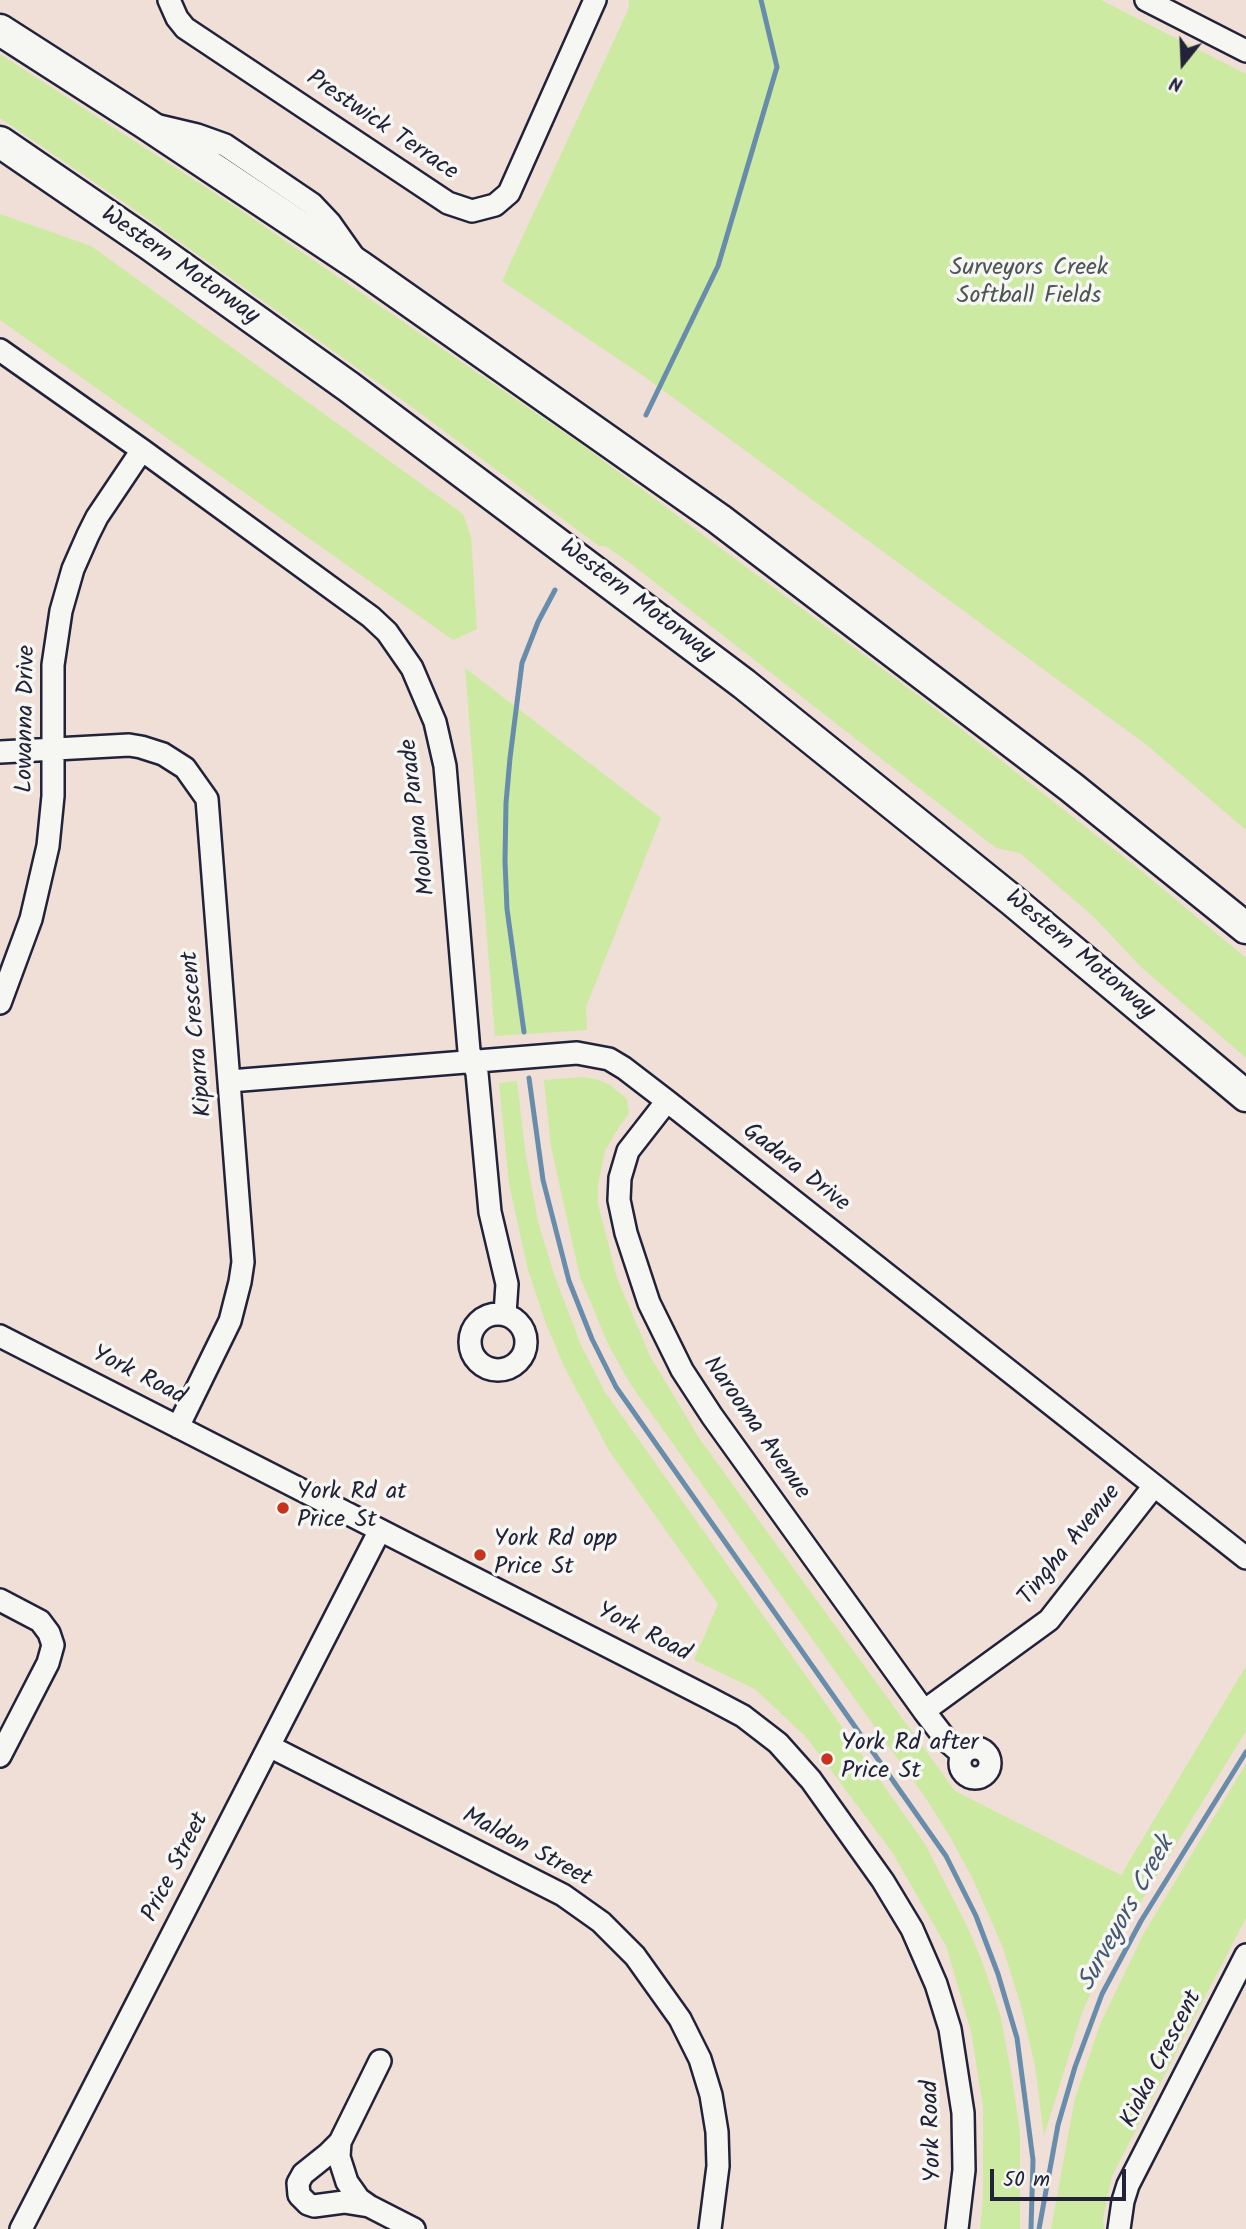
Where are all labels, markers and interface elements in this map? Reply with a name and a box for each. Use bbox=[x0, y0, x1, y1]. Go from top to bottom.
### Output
north arrow bbox=[1148, 28, 1218, 98]
street label: Prestwick Terrace bbox=[300, 66, 462, 188]
text: N bbox=[1166, 67, 1187, 99]
street label: Western Motorway bbox=[94, 202, 264, 332]
park label: Surveyors Creek Softball Fields bbox=[950, 256, 1108, 312]
street label: Western Motorway bbox=[553, 534, 719, 670]
street label: Lowanna Drive bbox=[12, 645, 44, 793]
street label: Moolana Parade bbox=[396, 737, 444, 897]
street label: Western Motorway bbox=[998, 885, 1160, 1027]
street label: Kiparra Crescent bbox=[177, 950, 221, 1118]
street label: Gadara Drive bbox=[736, 1118, 854, 1220]
street label: York Road bbox=[86, 1341, 190, 1413]
street label: Narooma Avenue bbox=[695, 1352, 815, 1506]
place label: York Rd at Price St bbox=[297, 1480, 407, 1536]
street label: Tingha Avenue bbox=[1014, 1480, 1128, 1612]
marker: York Rd at Price St bbox=[275, 1500, 291, 1516]
place label: York Rd opp Price St bbox=[494, 1527, 617, 1583]
marker: York Rd opp Price St bbox=[472, 1547, 488, 1563]
street label: York Road bbox=[591, 1598, 695, 1670]
place label: York Rd after Price St bbox=[841, 1731, 978, 1787]
marker: York Rd after Price St bbox=[819, 1751, 835, 1767]
street label: Maldon Street bbox=[456, 1803, 596, 1895]
street label: Price Street bbox=[137, 1809, 217, 1927]
water label: Surveyors Creek bbox=[1073, 1832, 1183, 1998]
street label: Kiaka Crescent bbox=[1116, 1987, 1210, 2133]
street label: York Road bbox=[918, 2080, 950, 2182]
scale bar bbox=[994, 2156, 1130, 2200]
text: 50 m bbox=[1003, 2164, 1050, 2197]

